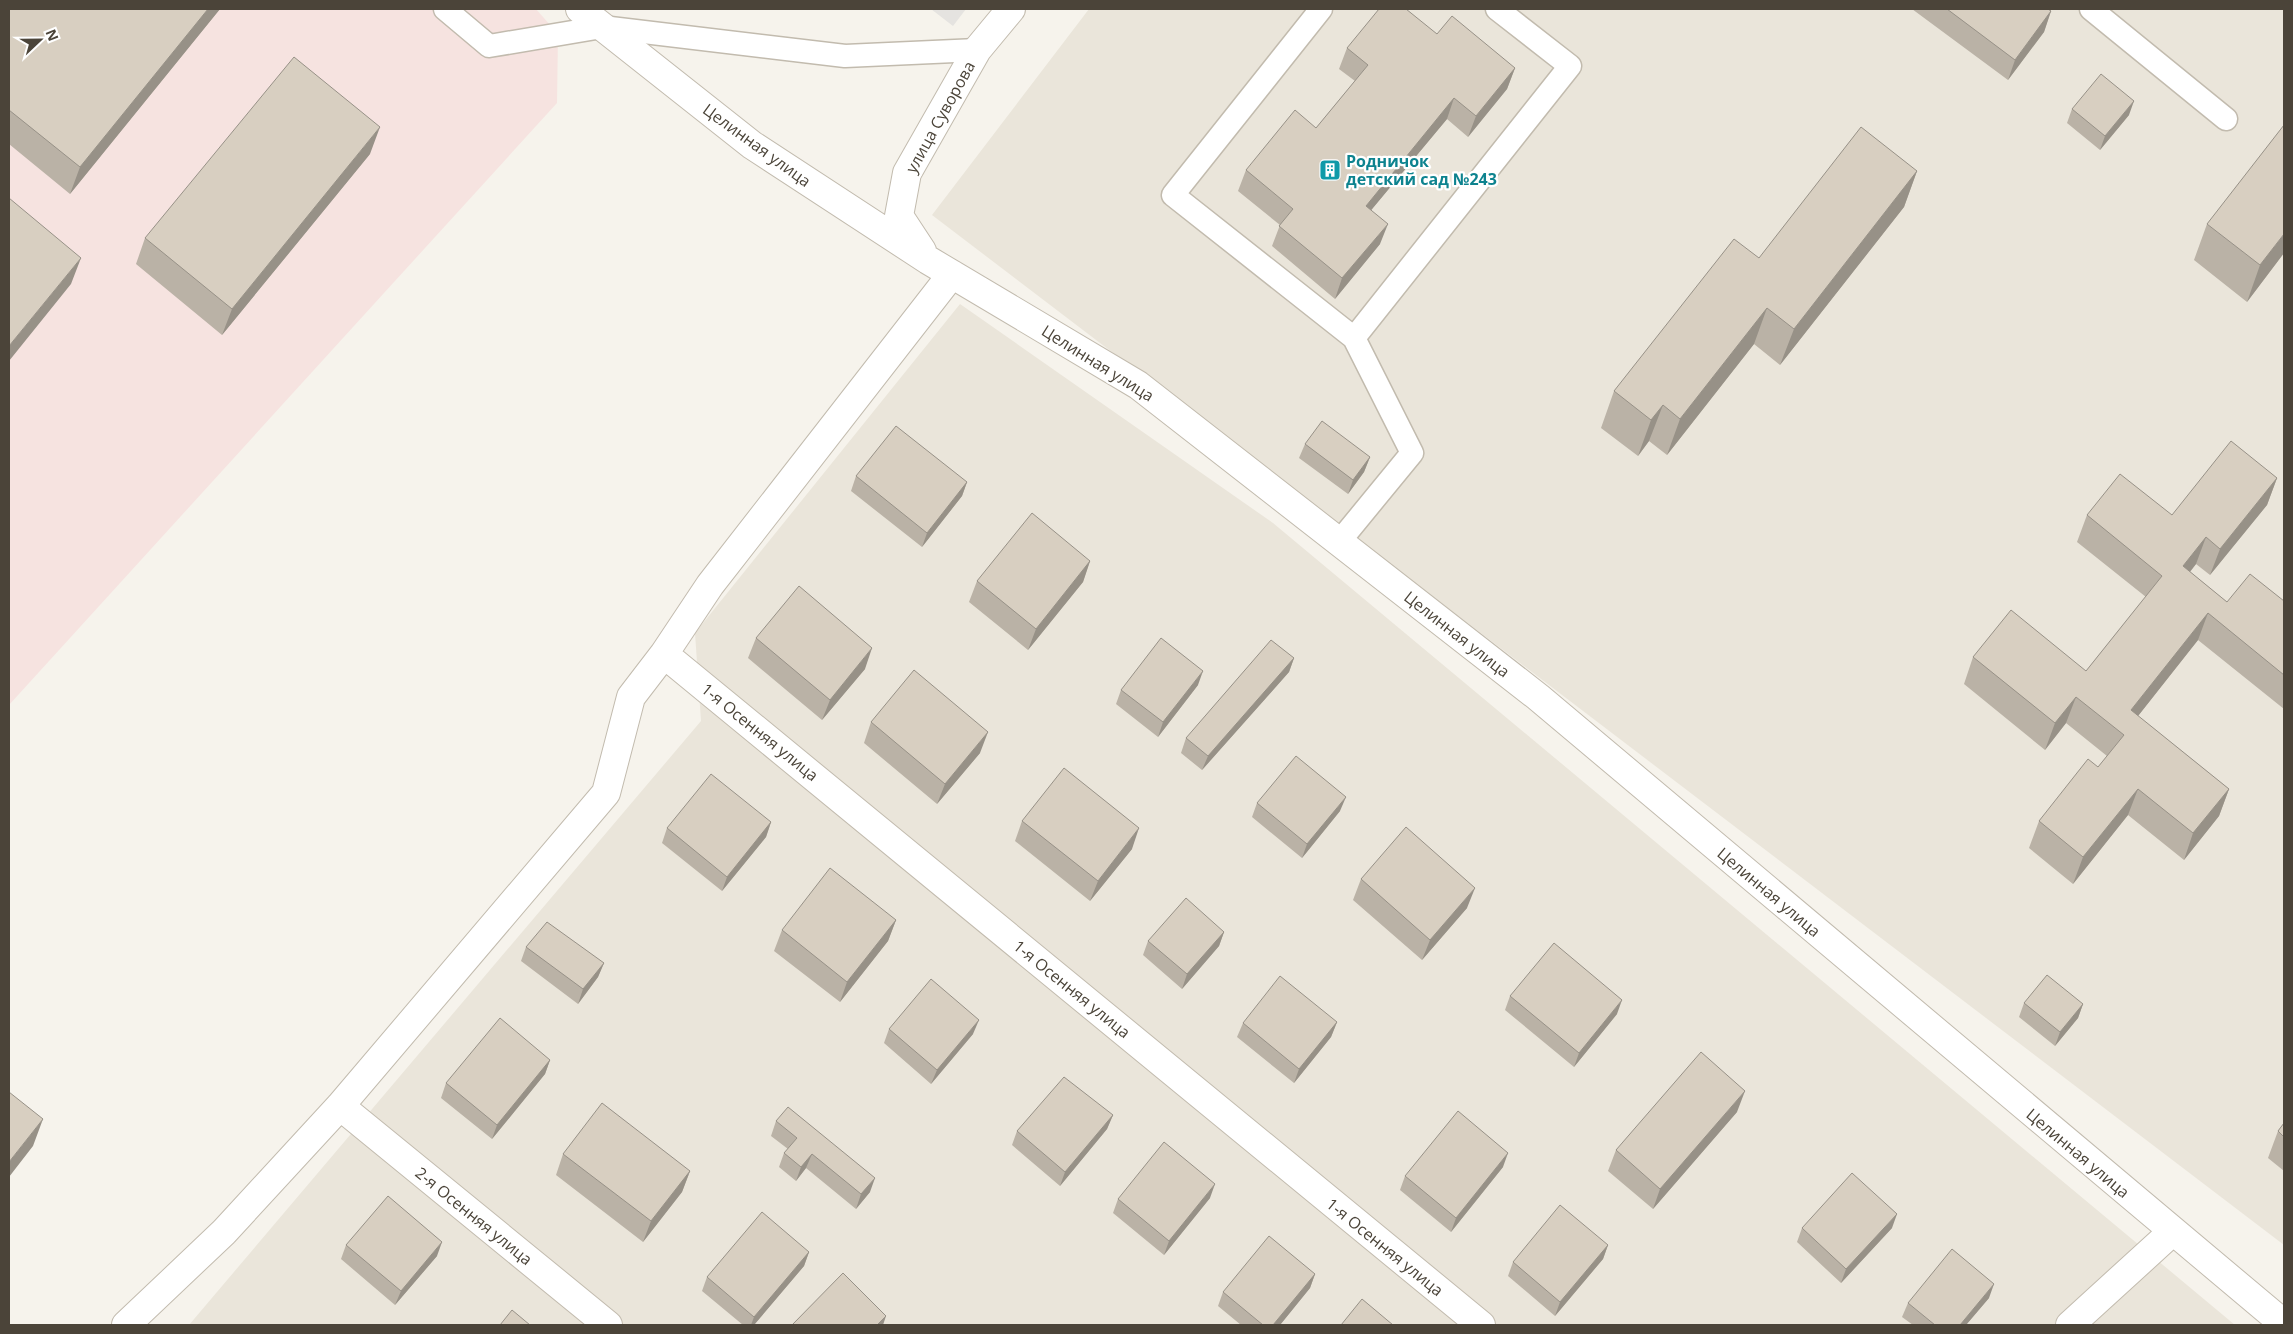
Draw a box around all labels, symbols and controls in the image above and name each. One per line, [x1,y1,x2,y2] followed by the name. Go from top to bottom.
[15,15,65,65] north arrow
[42,26,63,44] text: N
[900,57,980,177] street label: улица Суворова
[699,98,815,192] street label: Целинная улица
[1346,150,1497,190] place label: Родничок детский сад №243
[1318,158,1342,182] building icon: Родничок детский сад №243
[1038,320,1158,406] street label: Целинная улица
[1400,586,1514,682] street label: Целинная улица
[697,678,823,786] street label: 1-я Осенняя улица
[1713,842,1825,942] street label: Целинная улица
[1009,935,1135,1043] street label: 1-я Осенняя улица
[2022,1103,2134,1203] street label: Целинная улица
[411,1162,537,1270] street label: 2-я Осенняя улица
[1322,1193,1448,1301] street label: 1-я Осенняя улица

